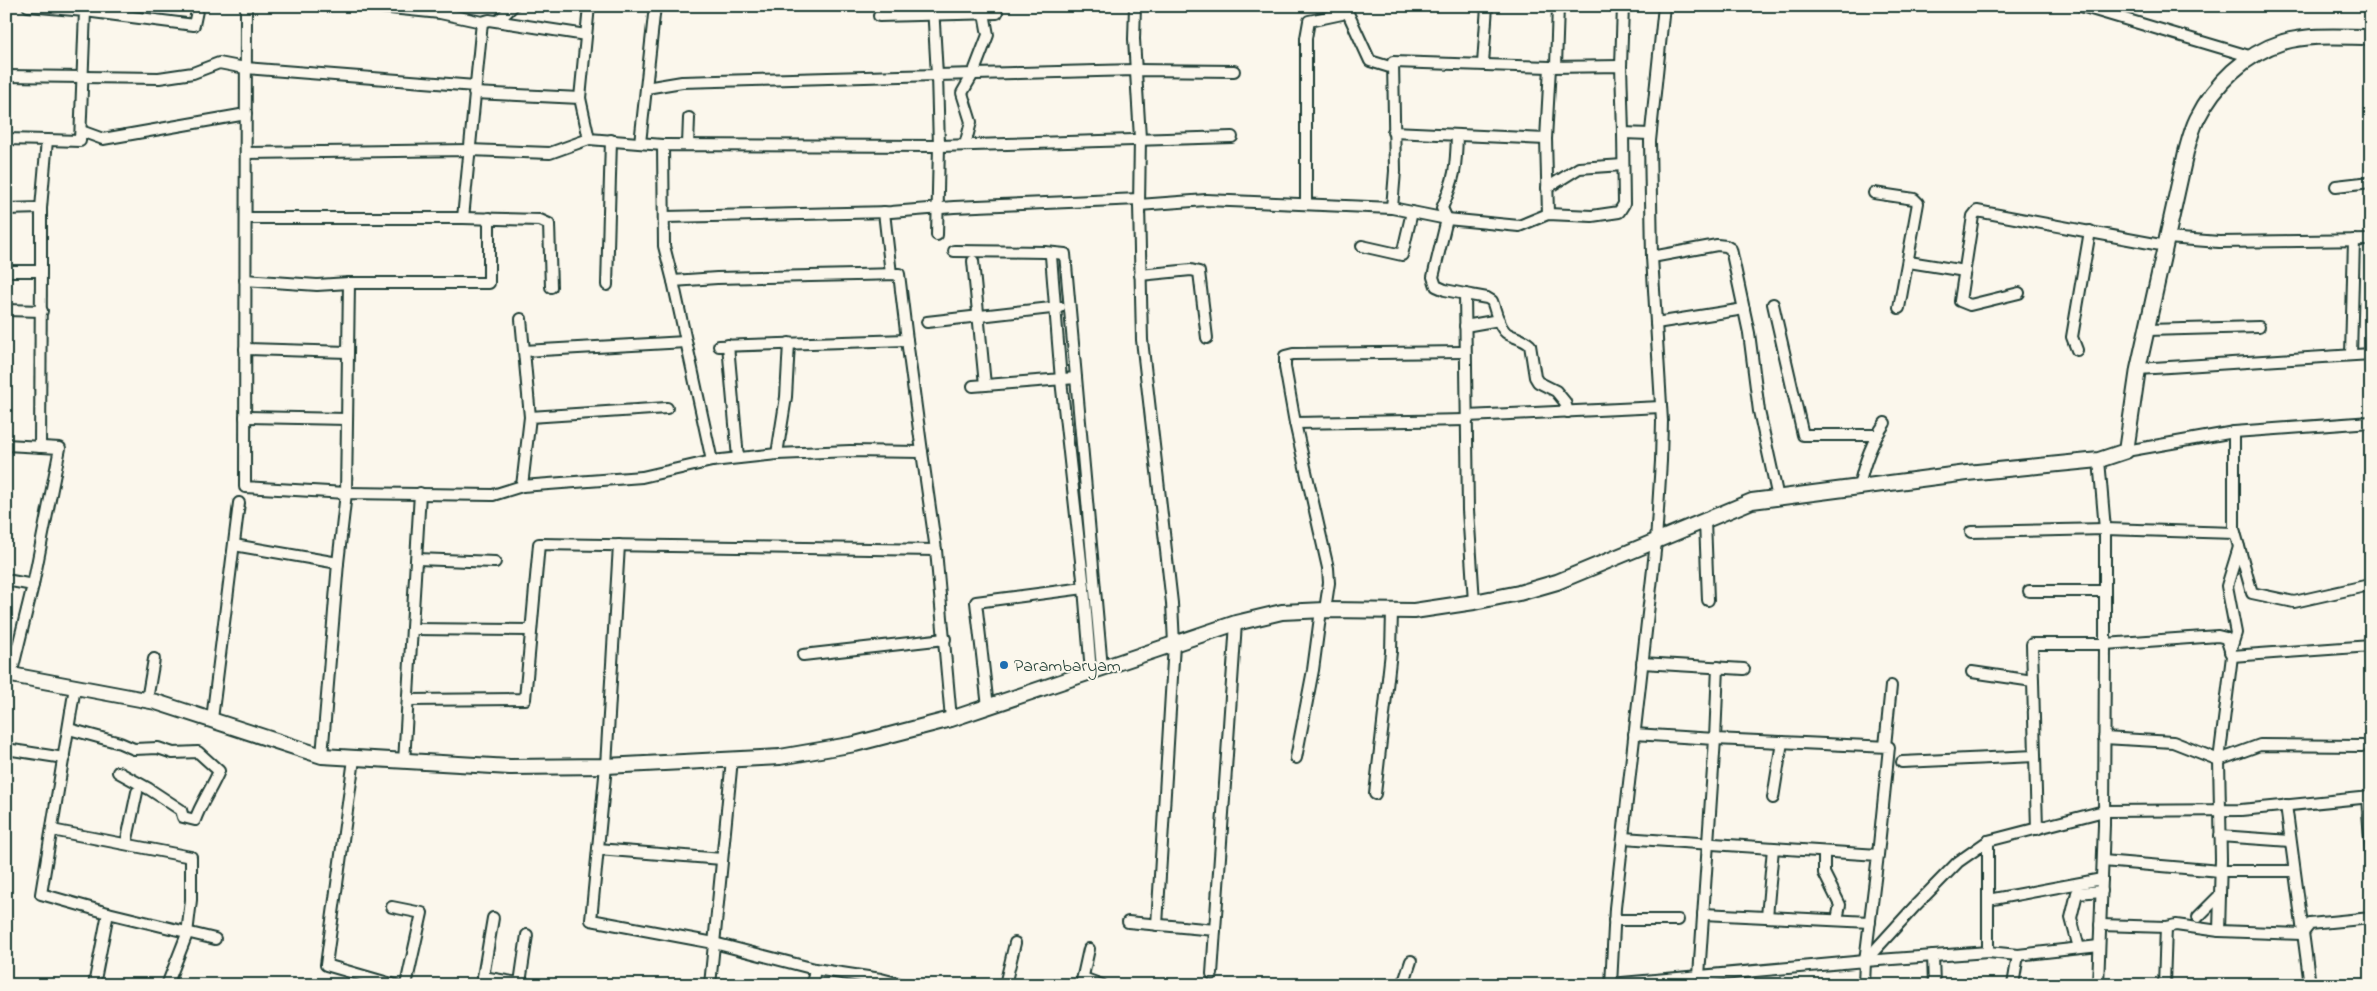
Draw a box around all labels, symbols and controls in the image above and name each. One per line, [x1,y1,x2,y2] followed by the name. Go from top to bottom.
[1014,654,1121,680] place label: Parambaryam
[998,659,1010,671] marker: Parambaryam

